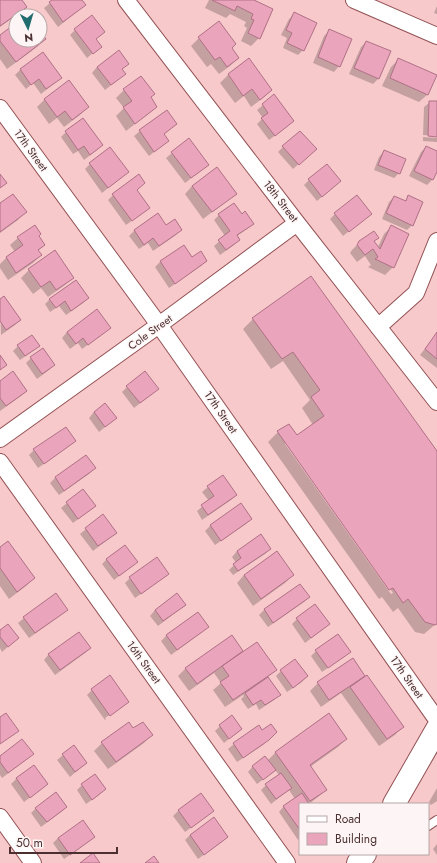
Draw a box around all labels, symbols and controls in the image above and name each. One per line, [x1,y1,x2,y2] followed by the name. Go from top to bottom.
[8,8,48,48] north arrow
[24,30,34,46] text: N
[10,126,52,175] street label: 17th Street
[260,177,303,225] street label: 18th Street
[125,310,176,354] street label: Cole Street
[200,387,242,437] street label: 17th Street
[123,637,165,687] street label: 16th Street
[386,652,428,702] street label: 17th Street
[299,803,429,855] legend
[335,810,361,828] text: Road
[10,829,117,855] scale bar
[335,830,377,848] text: Building
[16,834,43,852] text: 50 m

